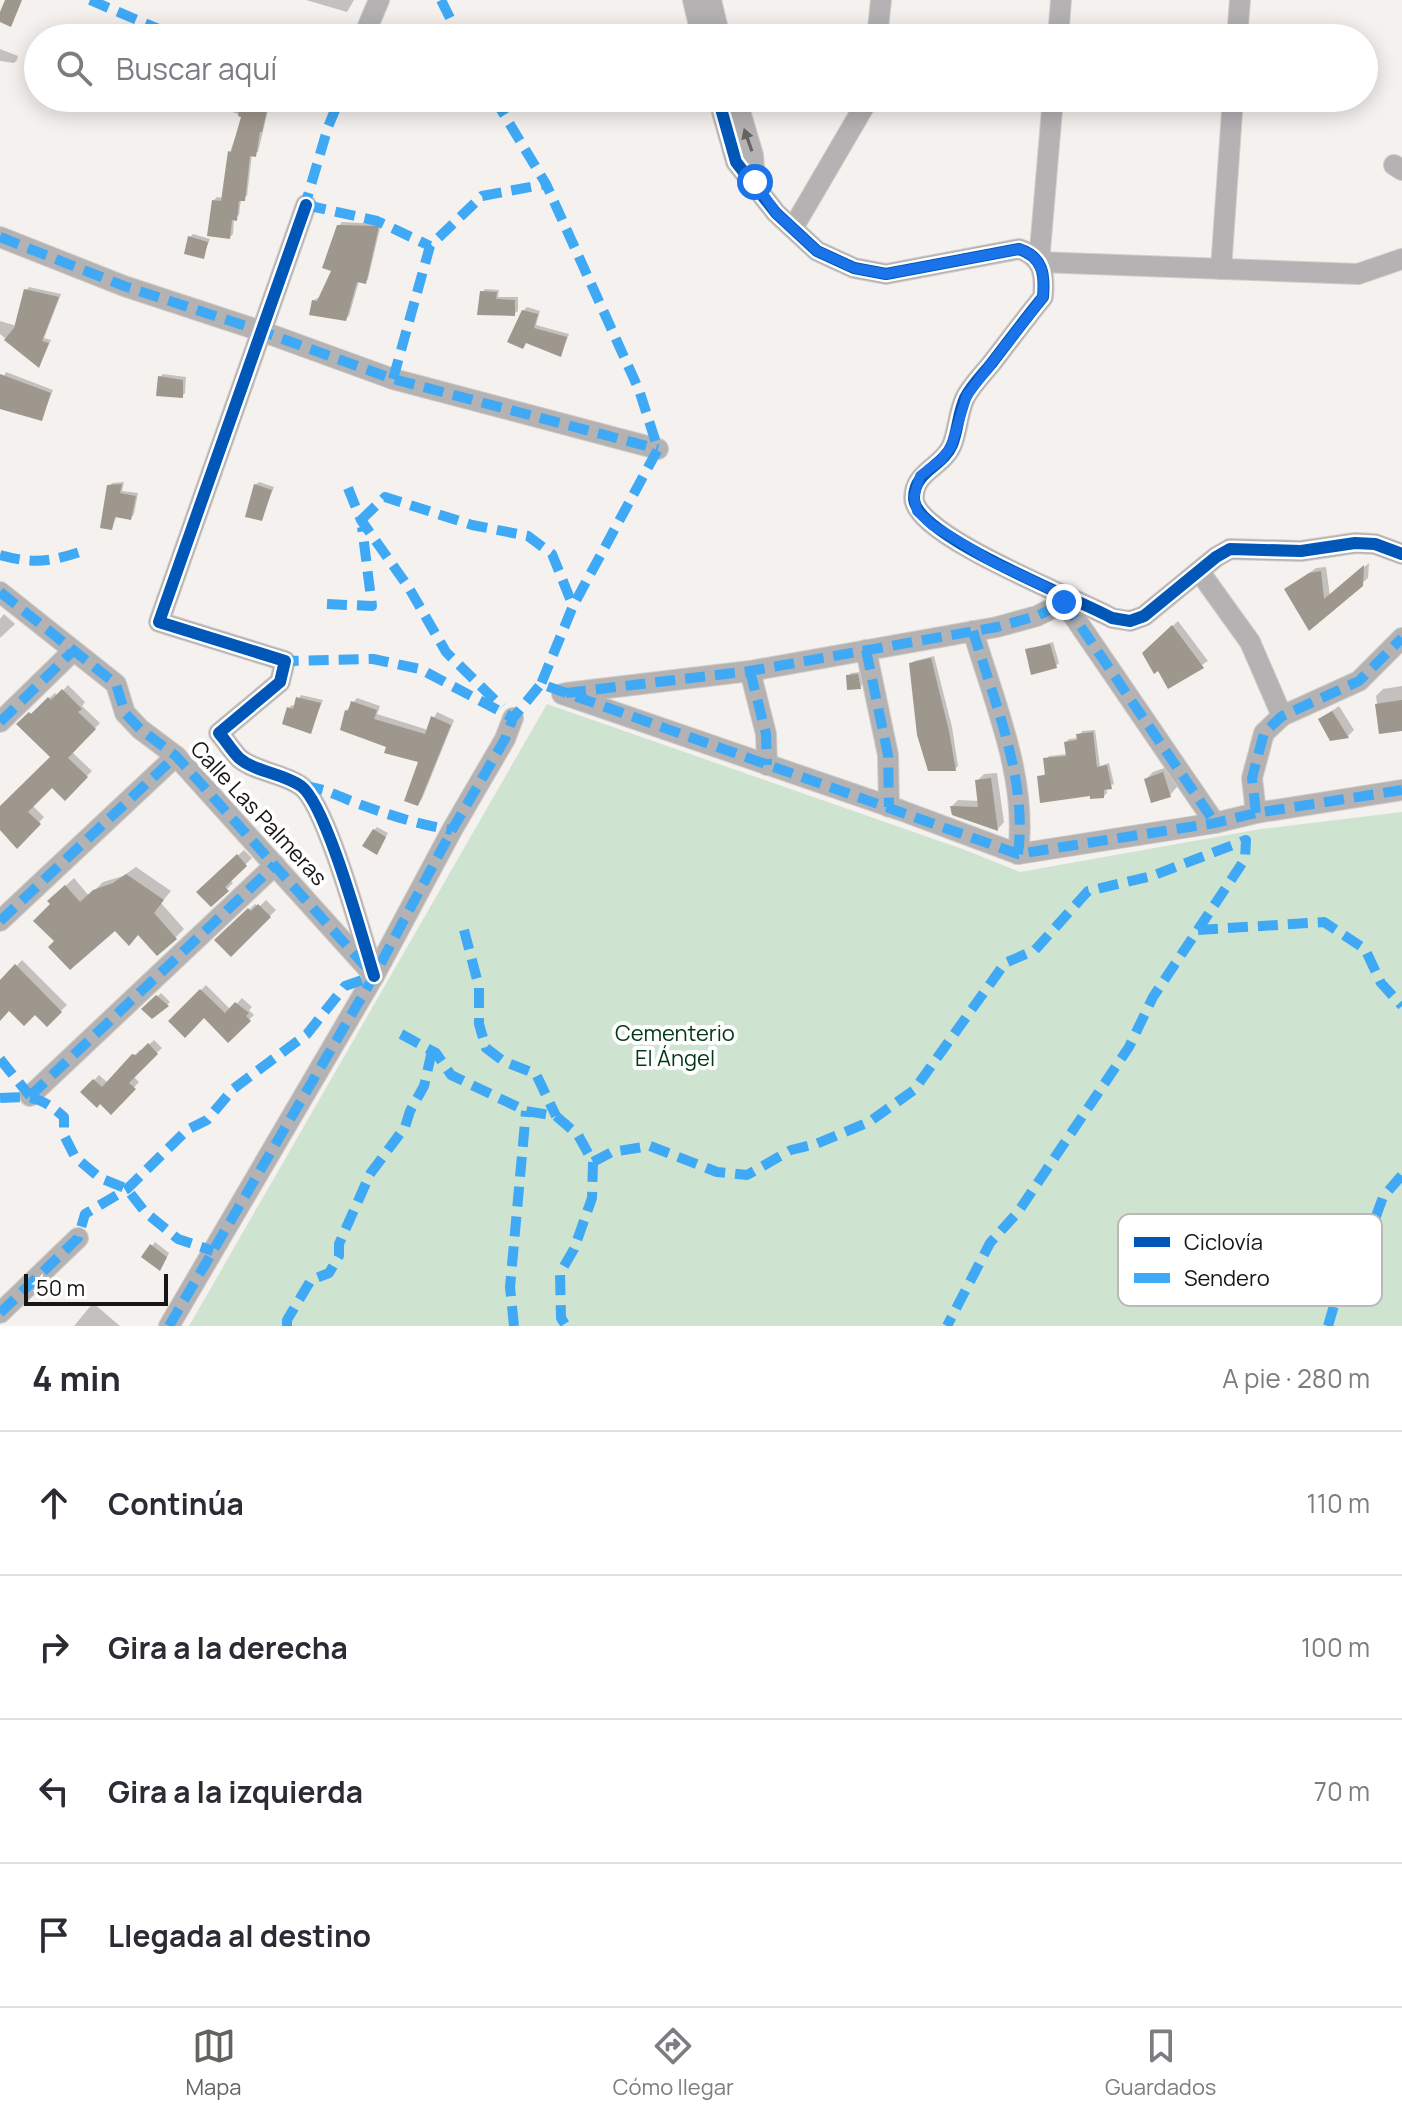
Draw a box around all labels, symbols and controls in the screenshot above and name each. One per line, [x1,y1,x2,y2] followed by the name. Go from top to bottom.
[24,24,1378,112] search box
[52,46,96,90] icon: search
[116,48,277,89] text: Buscar aquí
[741,127,753,151] one-way arrow
[737,164,773,200] route start
[1046,584,1082,620] route end
[184,734,334,892] street label: Calle Las Palmeras
[615,1018,735,1073] park label: Cementerio El Ángel
[1118,1214,1382,1306] legend
[1184,1227,1263,1257] text: Ciclovía
[1184,1263,1270,1293] text: Sendero
[24,1270,168,1306] scale bar
[36,1273,85,1303] text: 50 m
[32,1355,121,1401] text: 4 min
[1222,1360,1370,1396] text: A pie · 280 m
[32,1481,76,1525] icon: ahead
[108,1483,244,1524] text: Continúa
[1307,1485,1370,1521] text: 110 m
[32,1625,76,1669] icon: right
[108,1627,348,1668] text: Gira a la derecha
[1301,1629,1370,1665] text: 100 m
[32,1769,76,1813] icon: left
[108,1771,363,1812] text: Gira a la izquierda
[1314,1773,1370,1809] text: 70 m
[32,1913,76,1957] icon: arrive
[108,1915,371,1956] text: Llegada al destino
[186,2024,242,2102] tab: Mapa
[613,2024,734,2102] tab: Cómo llegar
[1105,2024,1216,2102] tab: Guardados

